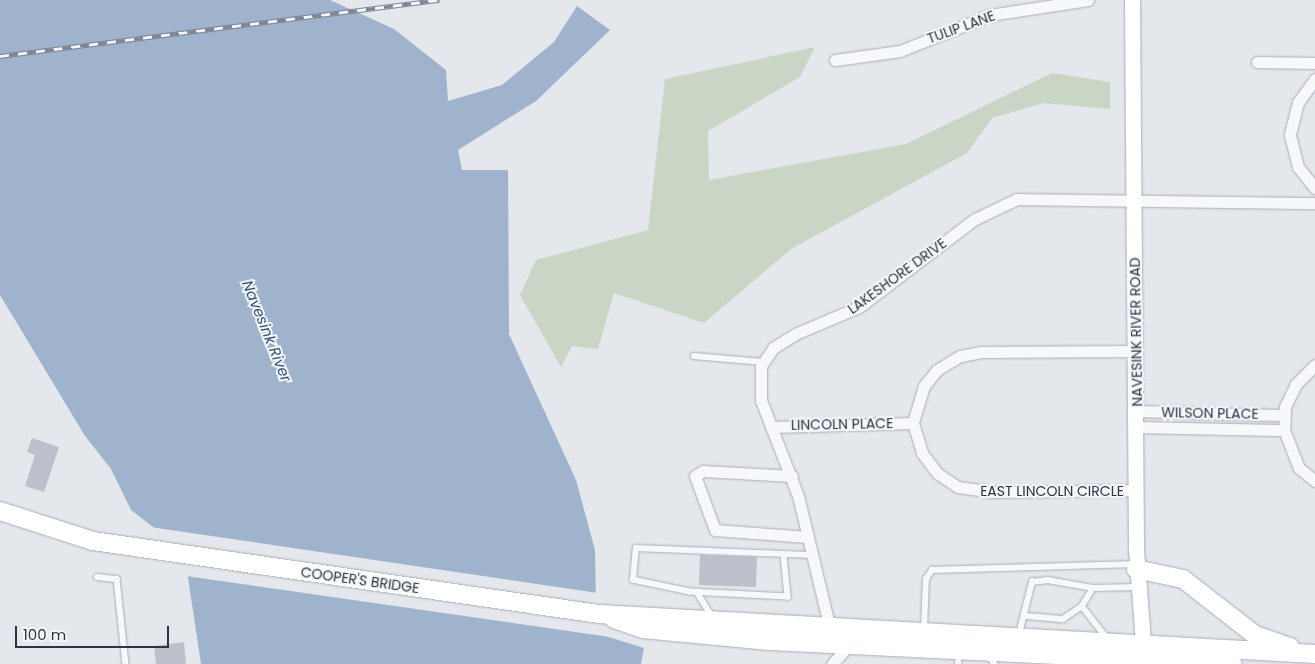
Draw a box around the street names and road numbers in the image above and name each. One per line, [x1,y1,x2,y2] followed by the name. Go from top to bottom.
[925,7,997,47] street label: TULIP LANE
[844,235,950,317] street label: LAKESHORE DRIVE
[1126,257,1146,407] street label: NAVESINK RIVER ROAD
[1161,404,1259,422] street label: WILSON PLACE
[791,415,893,433] street label: LINCOLN PLACE
[980,483,1124,499] street label: EAST LINCOLN CIRCLE
[300,563,420,597] street label: COOPER'S BRIDGE

